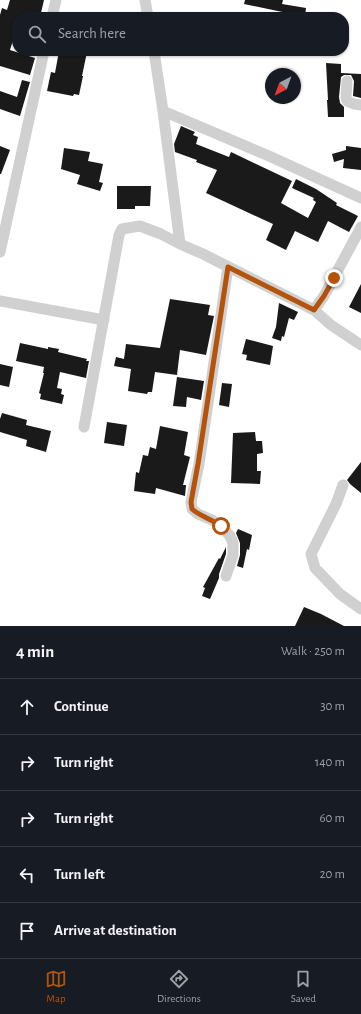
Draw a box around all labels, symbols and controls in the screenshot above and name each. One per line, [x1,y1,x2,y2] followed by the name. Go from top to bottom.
[12,12,349,56] search box
[26,23,48,45] icon: search
[58,26,126,41] text: Search here
[265,68,301,104] north arrow
[325,269,343,287] route end
[212,517,230,535] route start
[16,643,54,660] text: 4 min
[281,645,345,658] text: Walk · 250 m
[16,696,38,718] icon: ahead
[54,699,109,714] text: Continue
[320,700,345,713] text: 30 m
[16,752,38,774] icon: right
[54,755,113,770] text: Turn right
[315,756,345,769] text: 140 m
[16,808,38,830] icon: right
[54,811,113,826] text: Turn right
[319,812,345,825] text: 60 m
[16,864,38,886] icon: left
[54,867,105,882] text: Turn left
[320,868,345,881] text: 20 m
[16,920,38,942] icon: arrive
[54,923,177,938] text: Arrive at destination
[45,968,67,1005] tab: Map
[157,968,201,1005] tab: Directions
[291,968,316,1005] tab: Saved

